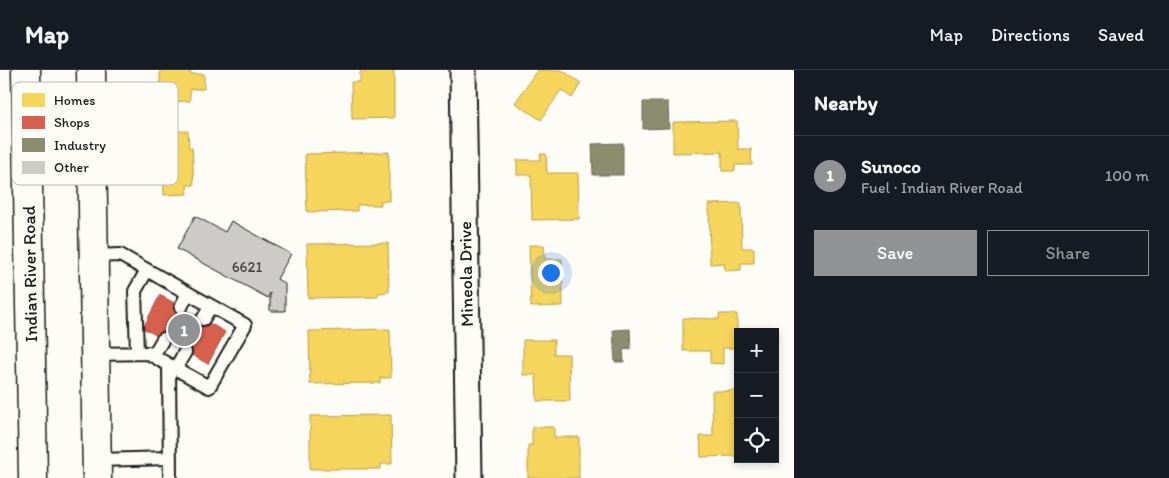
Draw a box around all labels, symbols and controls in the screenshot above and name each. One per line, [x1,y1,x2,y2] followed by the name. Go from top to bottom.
[25,20,69,49] text: Map
[930,24,963,46] text: Map
[991,24,1070,46] text: Directions
[1098,24,1144,46] text: Saved
[12,82,178,185] legend
[814,90,878,115] text: Nearby
[54,92,96,109] text: Homes
[54,114,90,131] text: Shops
[54,137,106,154] text: Industry
[861,155,921,178] text: Sunoco
[54,159,89,176] text: Other
[826,166,834,185] text: 1
[1105,166,1149,185] text: 100 m
[861,178,1023,197] text: Fuel · Indian River Road
[18,205,42,343] street label: Indian River Road
[454,221,478,327] street label: Mineola Drive
[814,230,977,276] button: Save
[987,230,1149,276] button: Share
[232,258,262,276] house number: 6621
[538,260,564,286] your location
[168,311,200,349] pin: 1
[734,328,779,463] map controls
[734,328,779,373] button: +
[734,373,779,418] button: −
[734,418,779,463] button: locate

